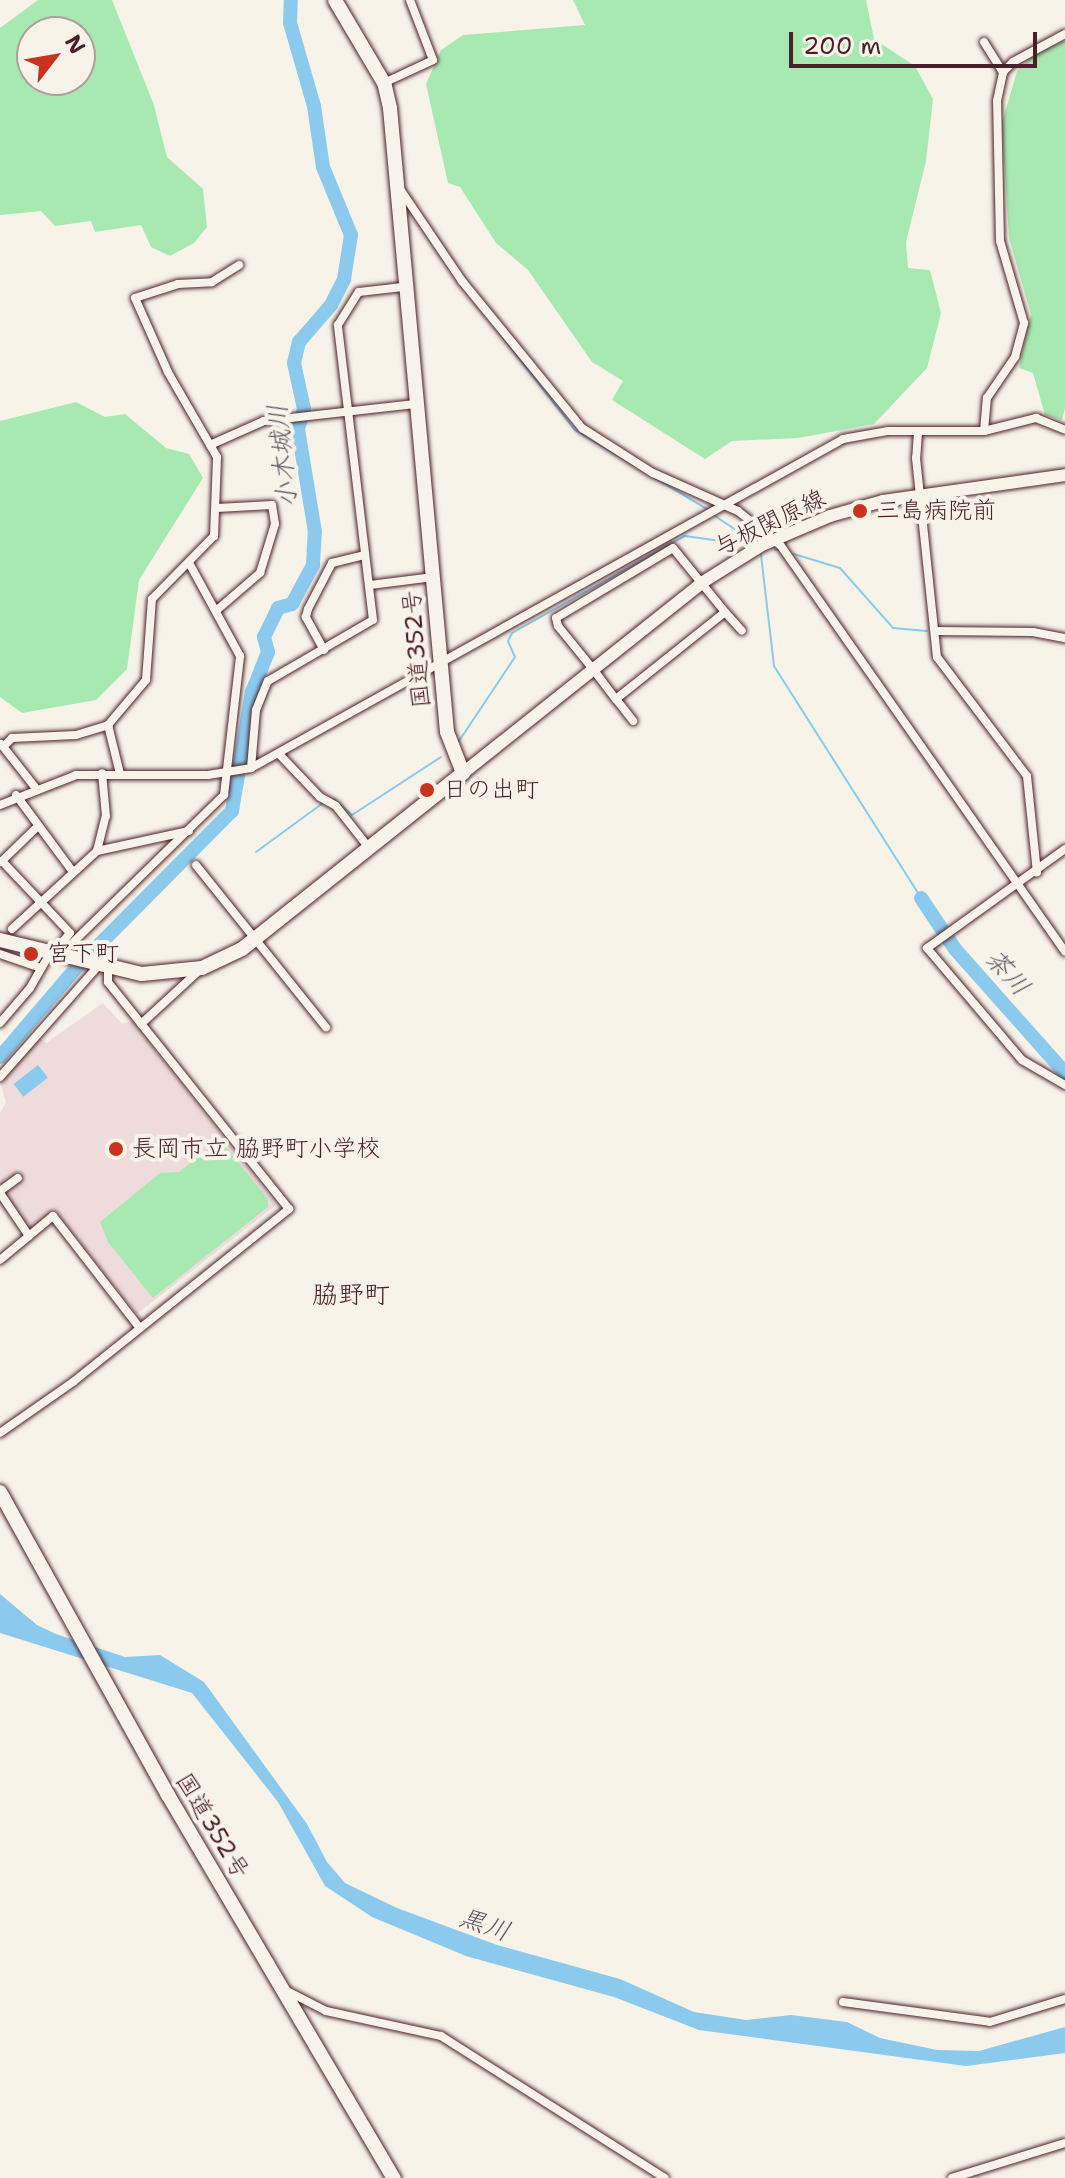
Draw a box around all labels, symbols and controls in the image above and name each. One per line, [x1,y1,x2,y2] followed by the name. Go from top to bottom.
[16,16,96,96] north arrow
[793,16,1041,66] scale bar
[58,29,92,59] text: N
[803,30,881,62] text: 200 m
[261,403,303,509] water label: 小木城川
[710,484,830,562] street label: 与板関原線
[876,497,996,525] place label: 三島病院前
[851,502,869,520] marker: 三島病院前
[397,589,437,709] street label: 国道352号
[443,776,539,804] place label: 日の出町
[418,781,436,799] marker: 日の出町
[47,940,119,968] place label: 宮下町
[979,942,1037,1002] water label: 茶川
[22,945,40,963] marker: 宮下町
[132,1135,380,1163] place label: 長岡市立 脇野町小学校
[107,1140,125,1158] marker: 長岡市立 脇野町小学校
[312,1278,390,1310] district label: 脇野町
[169,1768,255,1884] street label: 国道352号
[455,1901,515,1947] water label: 黒川

